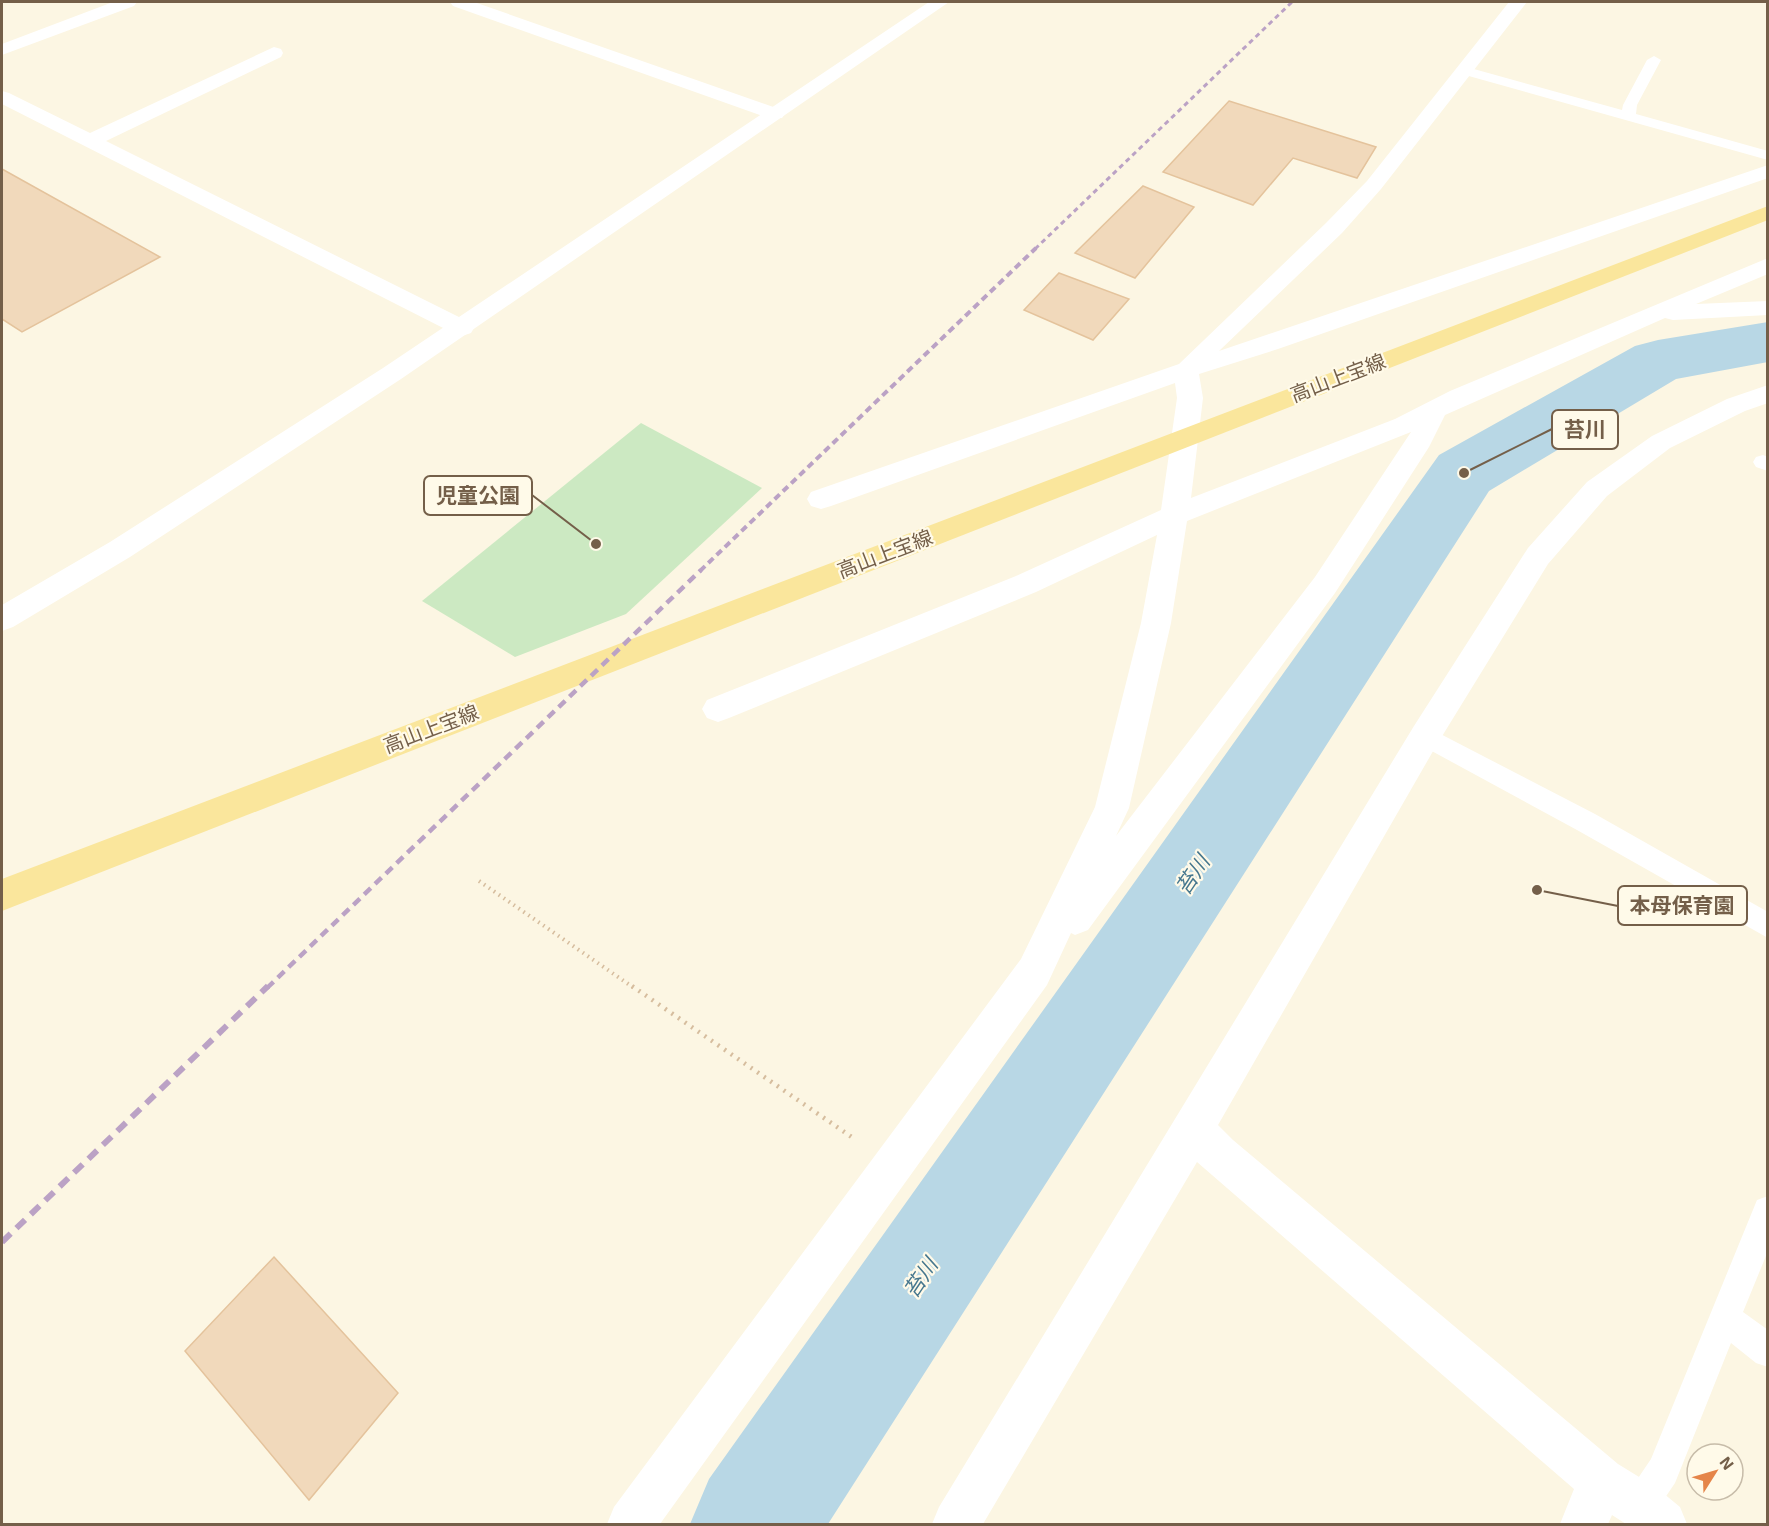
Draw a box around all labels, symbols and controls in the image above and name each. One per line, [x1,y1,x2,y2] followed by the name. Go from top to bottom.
[1287,348,1389,406] street label: 高山上宝線
[1552,410,1618,449] callout: 苔川
[1564,416,1606,441] text: 苔川
[424,476,532,515] callout: 児童公園
[436,482,520,507] text: 児童公園
[834,524,936,582] street label: 高山上宝線
[380,699,482,757] street label: 高山上宝線
[1170,848,1215,899] water label: 苔川
[1618,886,1747,925] callout: 本母保育園
[1630,892,1735,917] text: 本母保育園
[898,1251,943,1302] water label: 苔川
[1685,1442,1745,1502] north arrow
[1716,1452,1738,1473] text: N

